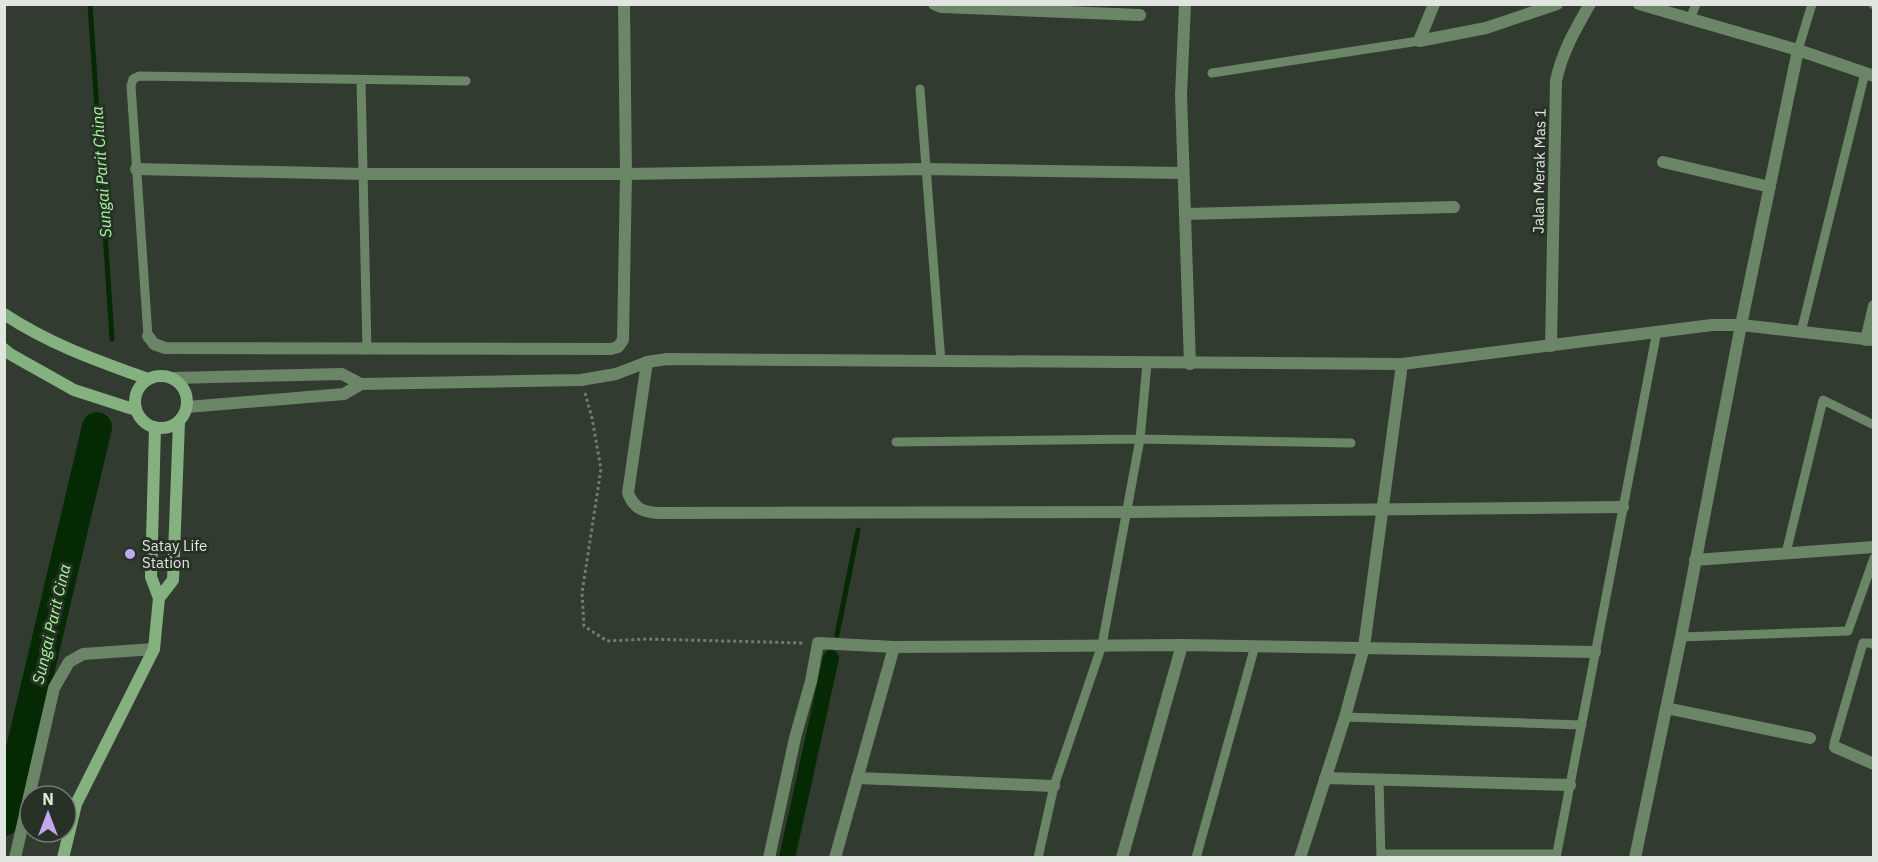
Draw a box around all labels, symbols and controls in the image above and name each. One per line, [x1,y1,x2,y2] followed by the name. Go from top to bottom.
[86,106,116,238] water label: Sungai Parit China
[1528,108,1550,234] street label: Jalan Merak Mas 1
[142,536,207,572] place label: Satay Life Station
[123,547,137,561] marker: Satay Life Station
[27,562,75,686] water label: Sungai Parit Cina
[18,784,78,844] north arrow
[42,789,54,809] text: N

